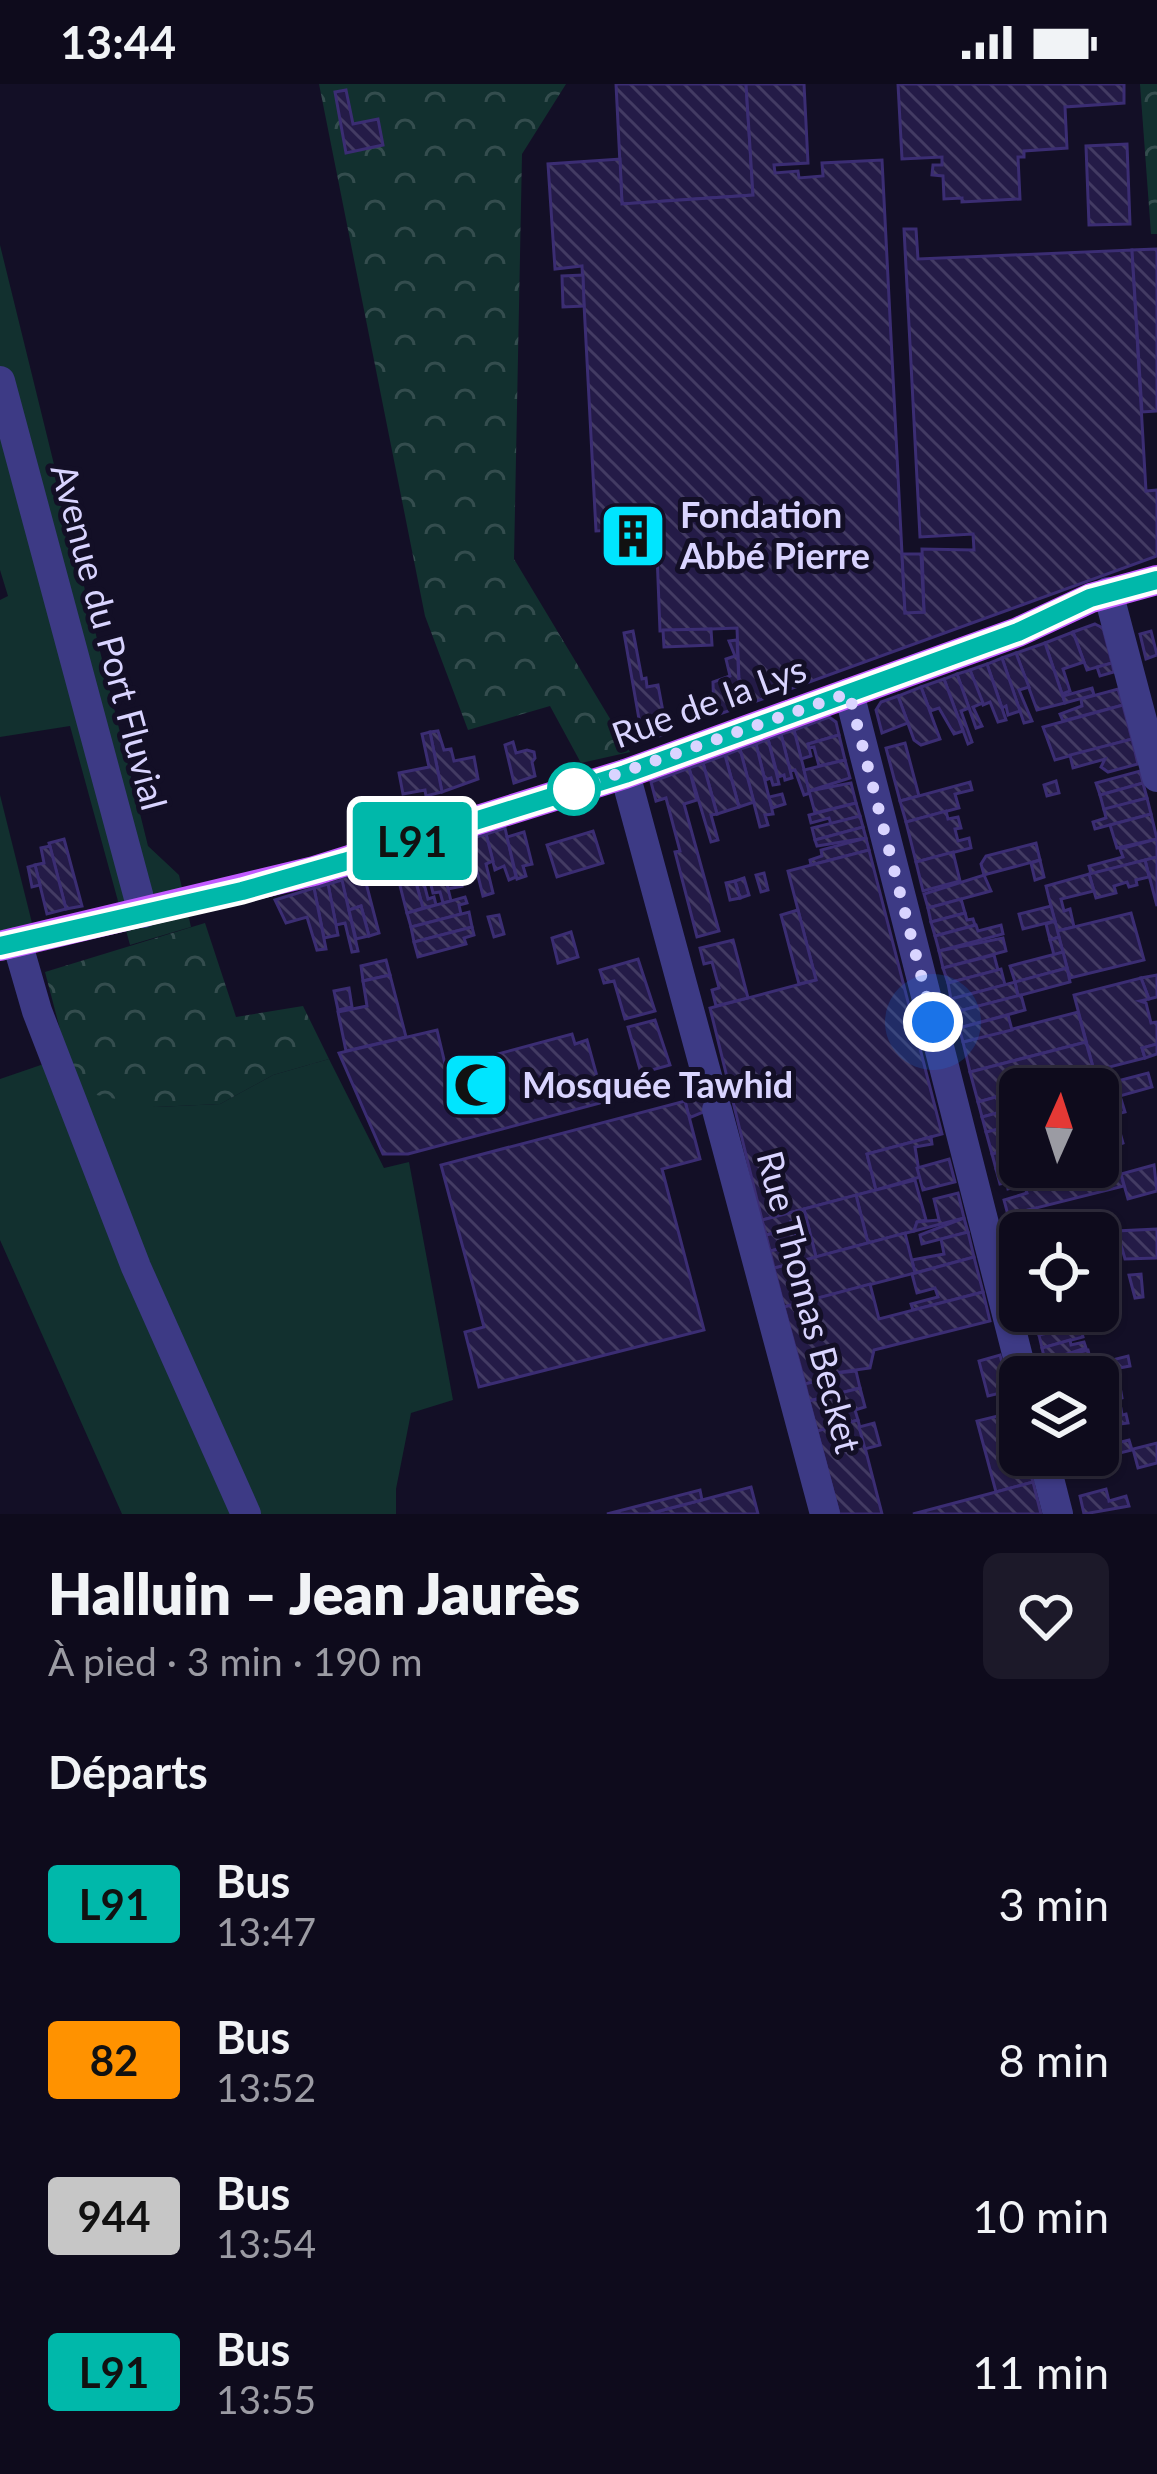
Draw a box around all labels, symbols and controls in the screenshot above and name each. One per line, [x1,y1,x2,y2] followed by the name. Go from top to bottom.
[60,15,176,69] text: 13:44
[43,459,177,815] street label: Avenue du Port Fluvial
[679,492,870,577] place label: Fondation Abbé Pierre
[598,501,668,571] building icon: Fondation Abbé Pierre
[606,646,812,756] street label: Rue de la Lys
[549,764,599,814] unlabelled marker
[343,802,481,880] line badge: L91
[377,816,447,866] text: L91
[903,992,963,1052] your location
[441,1050,511,1120] mosque icon: Mosquée Tawhid
[522,1062,793,1106] place label: Mosquée Tawhid
[999,1068,1119,1188] north arrow
[999,1068,1119,1476] map controls
[748,1146,871,1458] street label: Rue Thomas Becket
[999,1212,1119,1332] button: locate
[999,1356,1119,1476] button: layers
[983,1553,1109,1679] button: heart
[48,1559,580,1627] text: Halluin – Jean Jaurès
[48,1638,423,1684] text: À pied · 3 min · 190 m
[48,1745,208,1799] text: Départs
[216,1854,290,1908] text: Bus
[998,1877,1109,1931] text: 3 min
[79,1879,149,1929] text: L91
[216,1908,316,1954] text: 13:47
[216,2010,290,2064] text: Bus
[998,2033,1109,2087] text: 8 min
[90,2035,138,2085] text: 82
[216,2064,316,2110] text: 13:52
[216,2166,290,2220] text: Bus
[972,2189,1109,2243] text: 10 min
[77,2191,151,2241] text: 944
[216,2220,316,2266] text: 13:54
[216,2322,290,2376] text: Bus
[972,2345,1109,2399] text: 11 min
[79,2347,149,2397] text: L91
[216,2376,316,2422] text: 13:55

